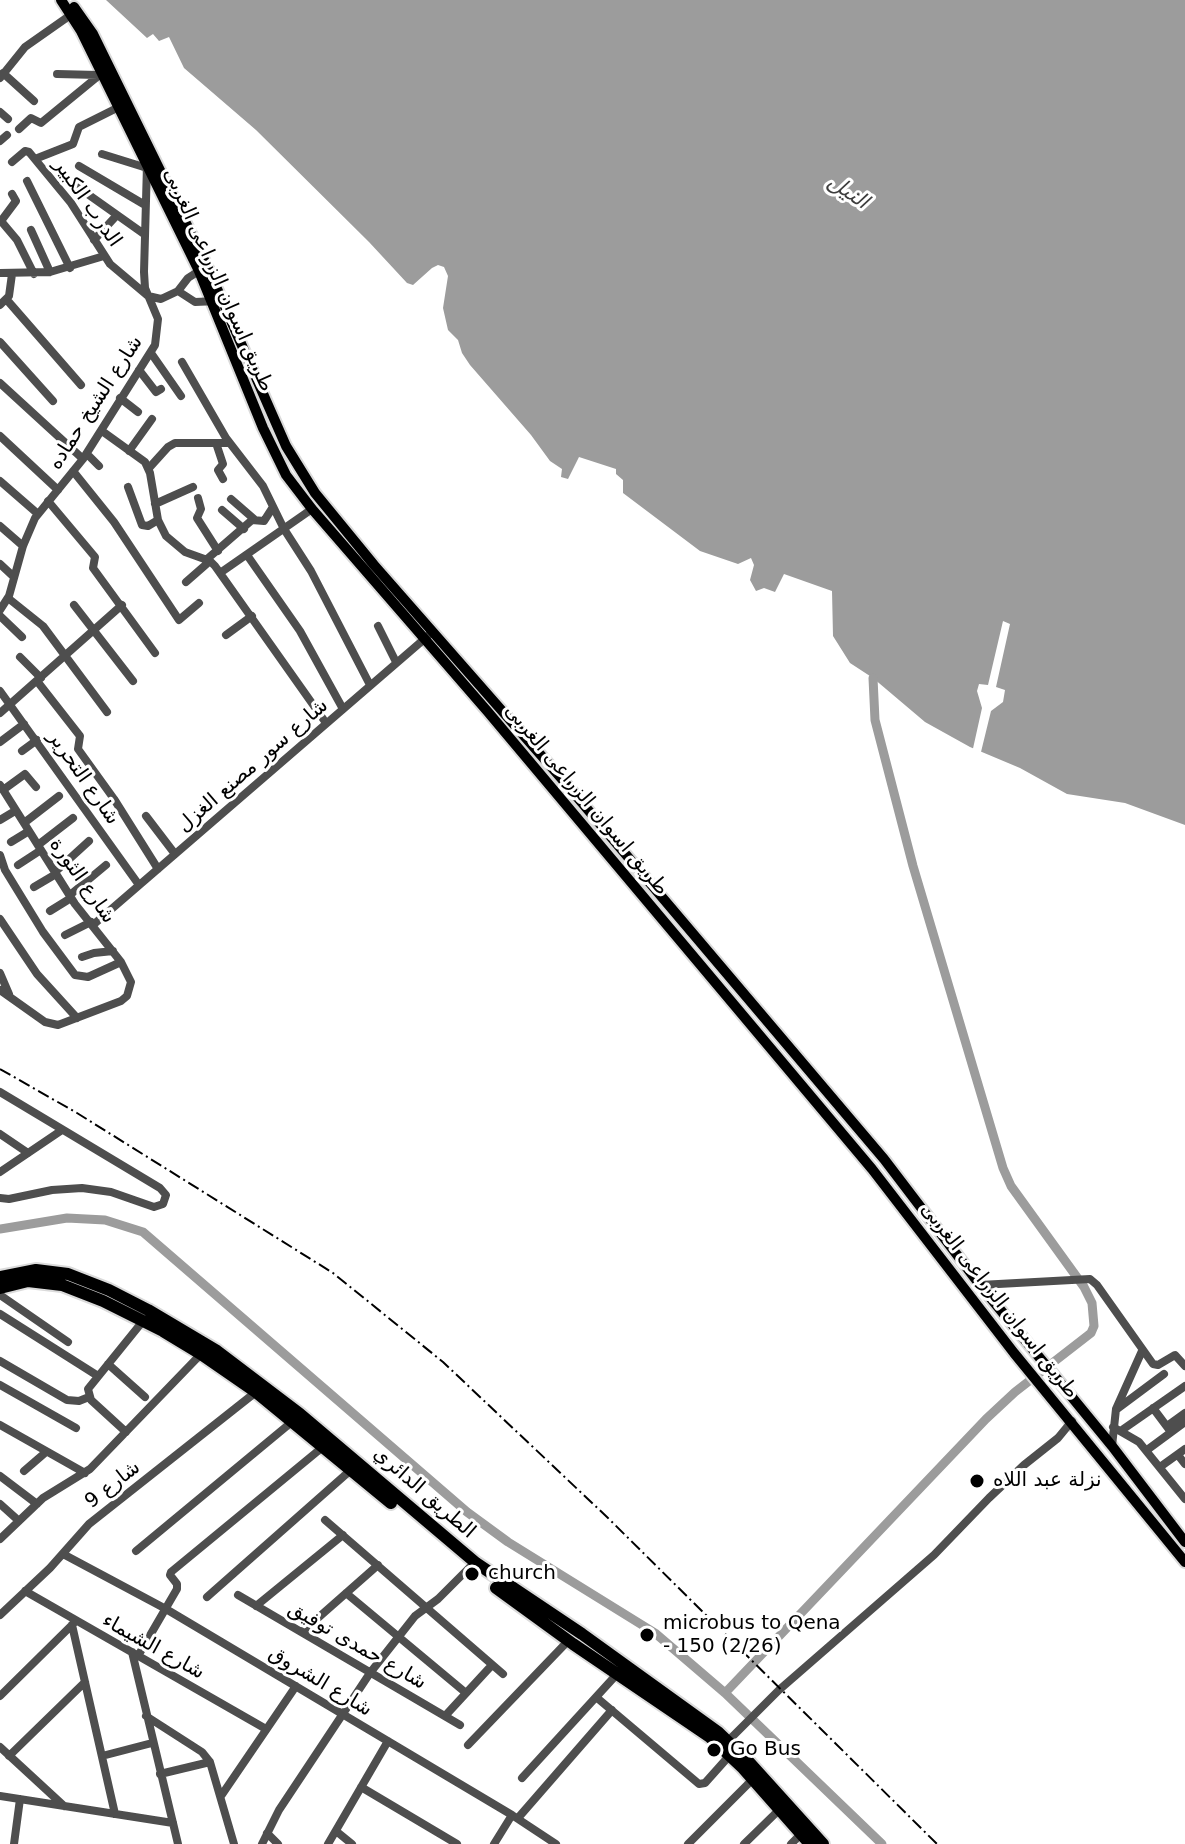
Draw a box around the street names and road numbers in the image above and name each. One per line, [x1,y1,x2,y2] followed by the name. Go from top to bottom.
[48,154,126,252] street label: الدرب الكبير
[158,164,278,396] street label: طريق اسوان الزراعى الغربى
[44,331,148,475] street label: شارع الشيخ حماده
[173,694,333,838] street label: شارع سور مصنع الغزل
[499,700,673,900] street label: طريق اسوان الزراعى الغربى
[42,726,124,830] street label: شارع التحرير
[44,834,120,928] street label: شارع الثورة
[915,1198,1083,1404] street label: طريق اسوان الزراعى الغربى
[368,1442,480,1544] street label: الطريق الدائري
[81,1456,145,1514] street label: شارع 9
[284,1597,430,1695] street label: شارع حمدى توفيق
[98,1609,208,1685] street label: شارع الشيماء
[264,1642,376,1722] street label: شارع الشروق

